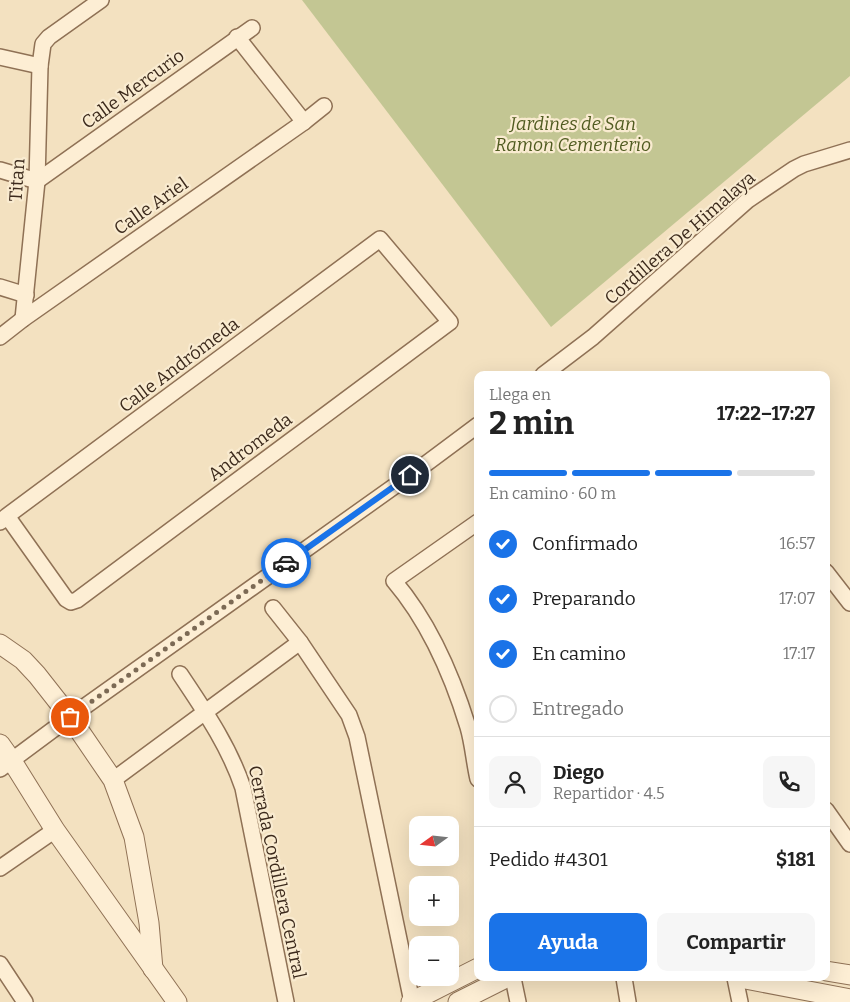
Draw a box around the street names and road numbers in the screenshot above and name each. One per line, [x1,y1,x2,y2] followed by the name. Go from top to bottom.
[77,44,189,134] street label: Calle Mercurio
[5,157,30,202] street label: Titan
[600,167,760,309] street label: Cordillera De Himalaya
[110,172,192,240] street label: Calle Ariel
[115,313,243,417] street label: Calle Andrómeda
[204,408,297,486] street label: Andromeda
[244,763,310,981] street label: Cerrada Cordillera Central

